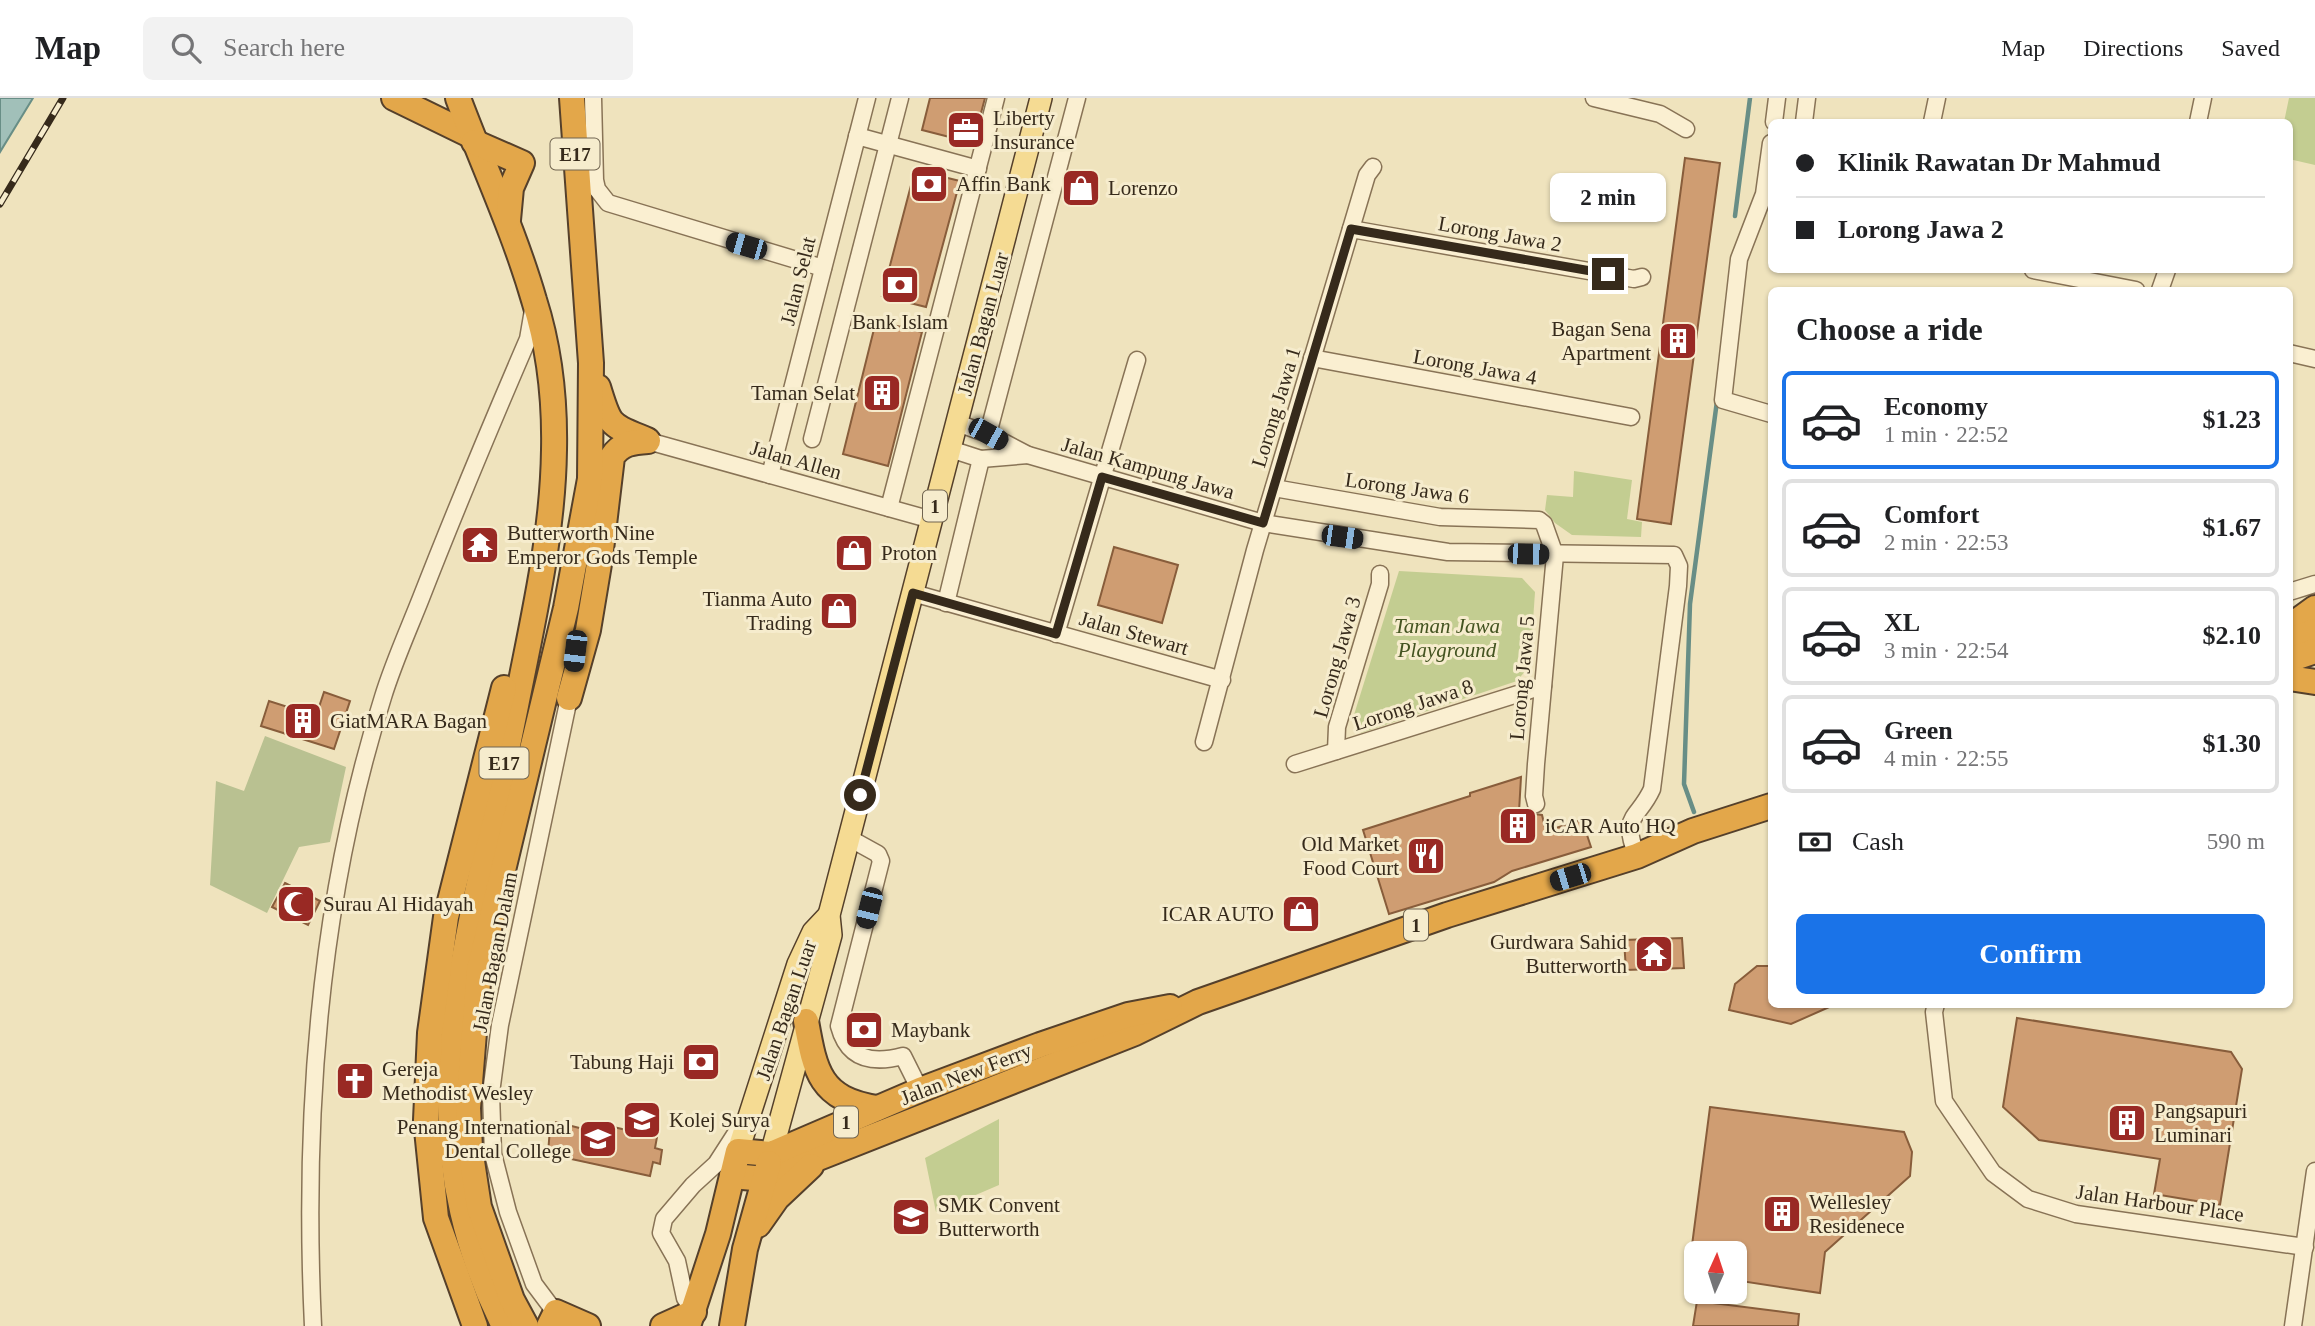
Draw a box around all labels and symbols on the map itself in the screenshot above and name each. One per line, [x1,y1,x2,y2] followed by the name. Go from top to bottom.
[993,106,1075,154] place label: Liberty Insurance
[945,109,987,151] office icon: Liberty Insurance
[550,138,600,170] road number: E17
[908,163,950,205] bank icon: Affin Bank
[1060,167,1102,209] shop icon: Lorenzo
[956,172,1051,196] place label: Affin Bank
[1550,172,1666,222] callout: 2 min
[1108,176,1178,200] place label: Lorenzo
[1436,211,1564,257] street label: Lorong Jawa 2
[723,230,770,262] car
[775,234,821,328] street label: Jalan Selat
[952,250,1014,398] street label: Jalan Bagan Luar
[1592,258,1624,290] route end
[879,264,921,306] bank icon: Bank Islam
[852,310,948,334] place label: Bank Islam
[1551,317,1652,365] place label: Bagan Sena Apartment
[1657,320,1699,362] building icon: Bagan Sena Apartment
[1246,344,1306,470] street label: Lorong Jawa 1
[1411,344,1539,390] street label: Lorong Jawa 4
[861,372,903,414] building icon: Taman Selat
[751,381,855,405] place label: Taman Selat
[965,415,1012,453] car
[1059,432,1238,504] street label: Jalan Kampung Jawa
[748,436,845,485] street label: Jalan Allen
[1344,467,1470,509] street label: Lorong Jawa 6
[923,490,947,522] road number: 1
[507,521,698,569] place label: Butterworth Nine Emperor Gods Temple
[459,524,501,566] temple icon: Butterworth Nine Emperor Gods Temple
[1320,524,1365,550] car
[833,532,875,574] shop icon: Proton
[881,541,938,565] place label: Proton
[1507,543,1550,565] car
[703,587,812,635] place label: Tianma Auto Trading
[818,590,860,632] shop icon: Tianma Auto Trading
[1308,594,1366,720] street label: Lorong Jawa 3
[1077,606,1192,660] street label: Jalan Stewart
[1394,614,1500,662] park label: Taman Jawa Playground
[1505,615,1539,741] street label: Lorong Jawa 5
[563,629,588,673] car
[1350,674,1476,736] street label: Lorong Jawa 8
[282,700,324,742] building icon: GiatMARA Bagan
[330,709,487,733] place label: GiatMARA Bagan
[480,748,528,778] road number: E17
[844,779,876,811] route start
[1497,805,1539,847] building icon: iCAR Auto HQ
[1545,814,1676,838] place label: iCAR Auto HQ
[1302,832,1399,880] place label: Old Market Food Court
[1405,835,1447,877] restaurant icon: Old Market Food Court
[1547,861,1594,893] car
[468,870,522,1034] street label: Jalan Bagan Dalam
[275,883,317,925] mosque icon: Surau Al Hidayah
[854,885,885,931] car
[323,892,474,916] place label: Surau Al Hidayah
[1280,893,1322,935] shop icon: ICAR AUTO
[1162,902,1274,926] place label: ICAR AUTO
[1404,910,1428,940] road number: 1
[1490,930,1627,978] place label: Gurdwara Sahid Butterworth
[1633,933,1675,975] temple icon: Gurdwara Sahid Butterworth
[751,937,821,1083] street label: Jalan Bagan Luar
[843,1009,885,1051] bank icon: Maybank
[891,1018,971,1042] place label: Maybank
[897,1038,1036,1110] street label: Jalan New Ferry
[680,1041,722,1083] bank icon: Tabung Haji
[570,1050,674,1074] place label: Tabung Haji
[382,1057,534,1105] place label: Gereja Methodist Wesley
[334,1060,376,1102] church icon: Gereja Methodist Wesley
[621,1099,663,1141] school or university icon: Kolej Surya
[2154,1099,2247,1147] place label: Pangsapuri Luminari
[2106,1102,2148,1144] building icon: Pangsapuri Luminari
[834,1106,858,1138] road number: 1
[669,1108,771,1132] place label: Kolej Surya
[397,1115,571,1163] place label: Penang International Dental College
[577,1118,619,1160] school or university icon: Penang International Dental College
[2075,1179,2245,1227] street label: Jalan Harbour Place
[1809,1190,1905,1238] place label: Wellesley Residenece
[938,1193,1060,1241] place label: SMK Convent Butterworth
[1761,1193,1803,1235] building icon: Wellesley Residenece
[890,1196,932,1238] school or university icon: SMK Convent Butterworth
[1684,1241,1746,1304] north arrow

